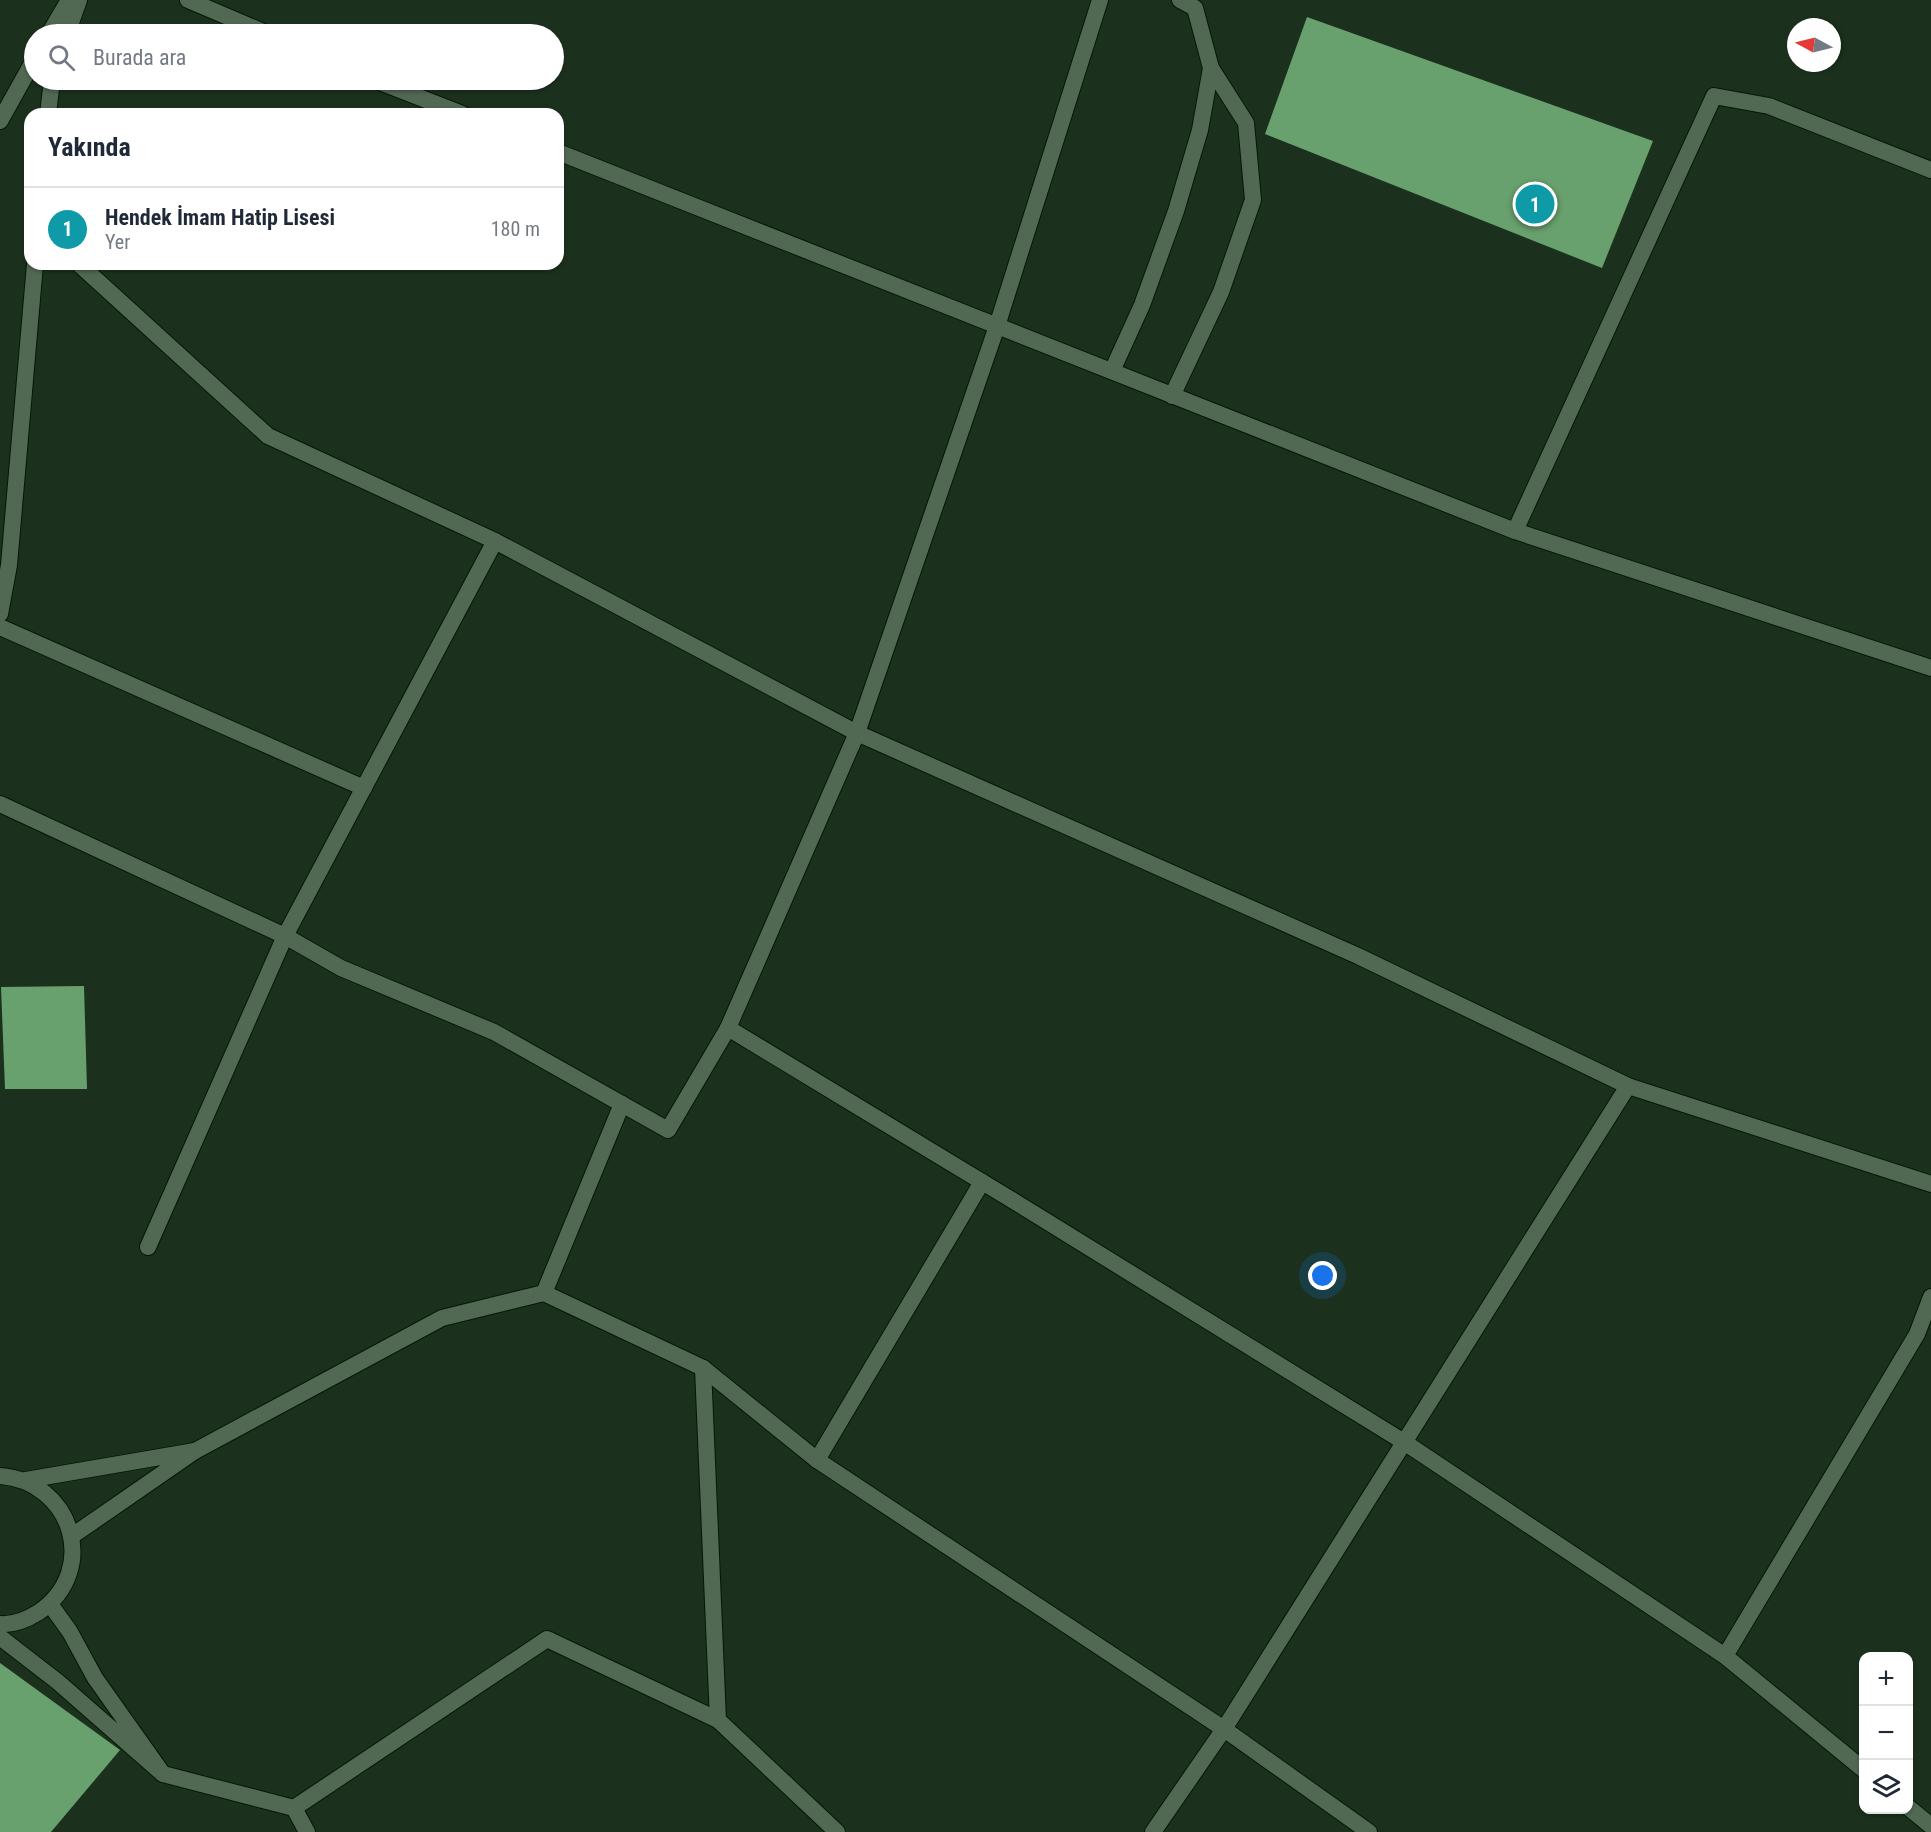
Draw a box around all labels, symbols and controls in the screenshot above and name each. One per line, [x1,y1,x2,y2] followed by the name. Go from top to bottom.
[1787,18,1841,72] north arrow
[24,24,564,90] search box
[45,41,78,74] icon: search
[93,45,186,70] text: Burada ara
[48,132,131,162] text: Yakında
[1516,182,1555,226] pin: 1
[105,205,335,230] text: Hendek İmam Hatip Lisesi
[62,217,73,241] text: 1
[491,217,540,241] text: 180 m
[105,230,130,254] text: Yer
[1308,1261,1337,1290] your location
[1859,1652,1913,1814] map controls
[1859,1652,1913,1706] button: +
[1859,1706,1913,1760] button: −
[1859,1760,1913,1814] button: layers

